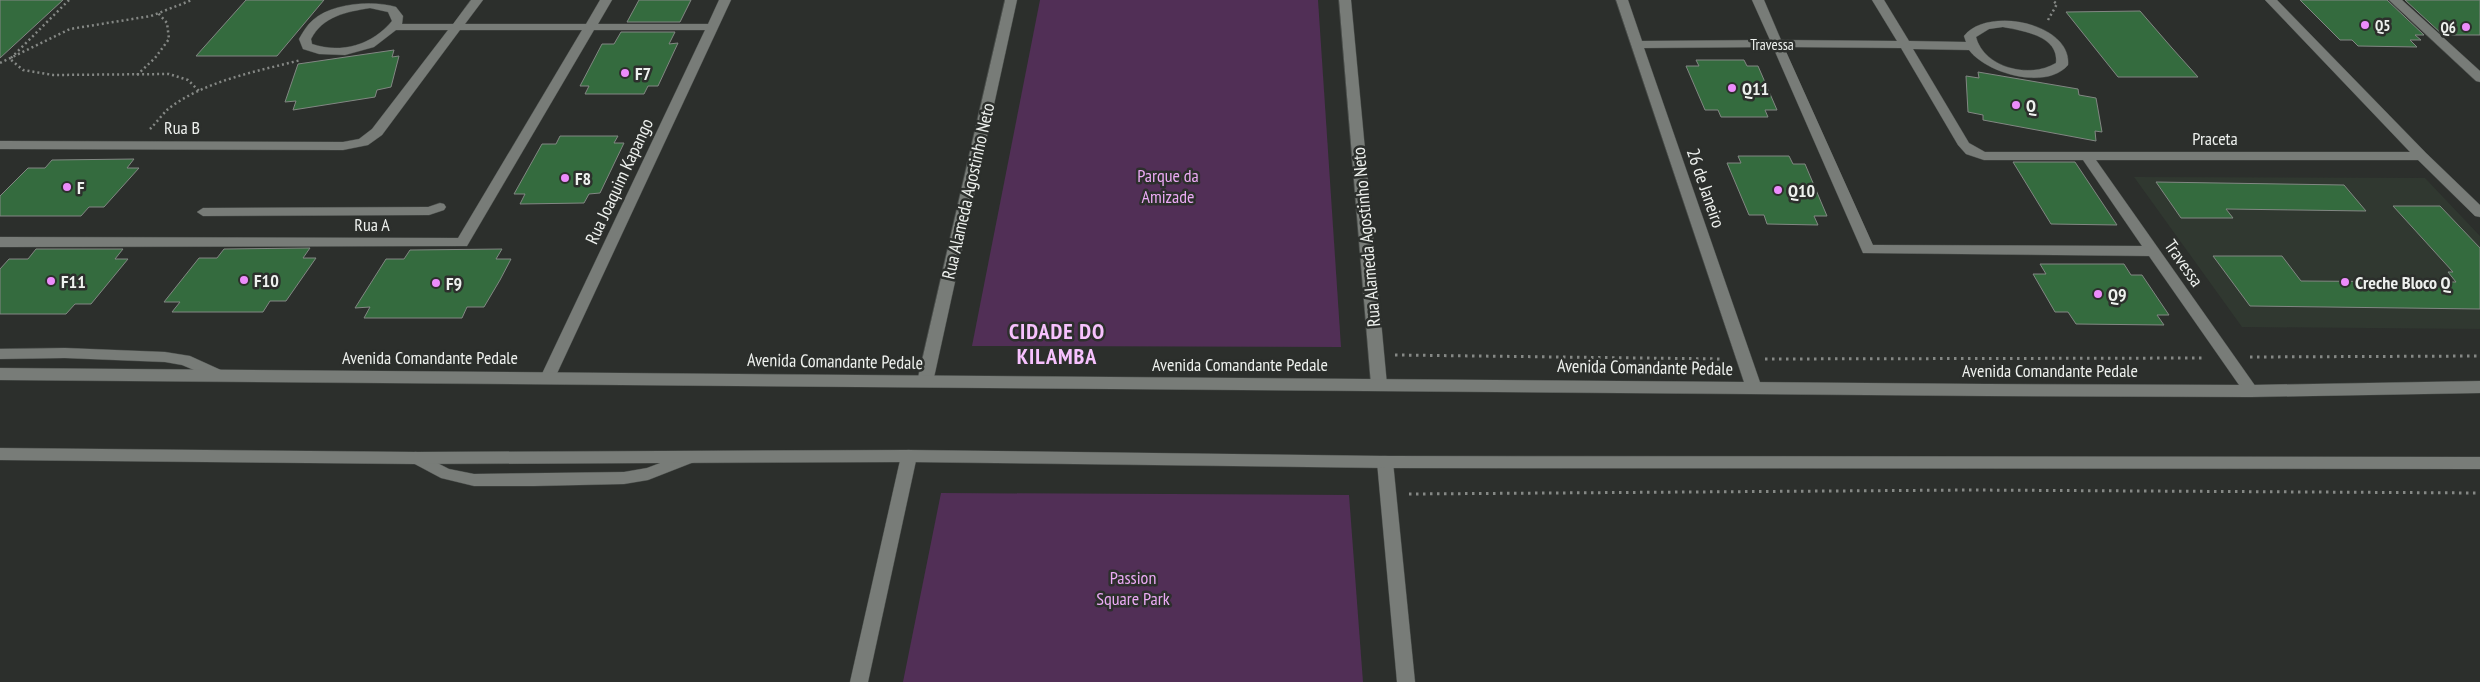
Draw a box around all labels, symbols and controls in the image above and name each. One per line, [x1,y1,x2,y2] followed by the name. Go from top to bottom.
[2375,16,2390,35] place label: Q5
[2441,18,2456,37] place label: Q6
[2359,19,2371,31] marker: Q5
[2460,21,2472,33] marker: Q6
[1750,35,1794,54] street label: Travessa
[635,62,651,85] place label: F7
[619,67,631,79] marker: F7
[1742,77,1769,100] place label: Q11
[1726,82,1738,94] marker: Q11
[2026,94,2037,117] place label: Q
[2010,99,2022,111] marker: Q
[937,100,1000,281] street label: Rua Alameda Agostinho Neto
[580,114,658,247] street label: Rua Joaquim Kapango
[164,116,200,139] street label: Rua B
[2192,127,2238,150] street label: Praceta
[1682,145,1730,231] street label: 26 de Janeiro
[1347,146,1385,328] street label: Rua Alameda Agostinho Neto
[1137,164,1199,208] park label: Parque da Amizade
[575,167,591,190] place label: F8
[559,172,571,184] marker: F8
[77,176,85,199] place label: F
[1788,179,1815,202] place label: Q10
[61,181,73,193] marker: F
[1772,184,1784,196] marker: Q10
[354,213,390,236] street label: Rua A
[2160,235,2208,291] street label: Travessa
[254,269,279,292] place label: F10
[61,270,86,293] place label: F11
[2355,271,2452,294] place label: Creche Bloco Q
[446,272,462,295] place label: F9
[238,274,250,286] marker: F10
[45,275,57,287] marker: F11
[2339,276,2351,288] marker: Creche Bloco Q
[430,277,442,289] marker: F9
[2108,283,2127,306] place label: Q9
[2092,288,2104,300] marker: Q9
[1009,317,1105,370] district label: CIDADE DO KILAMBA
[342,346,518,369] street label: Avenida Comandante Pedale
[747,348,923,374] street label: Avenida Comandante Pedale
[1152,353,1328,376] street label: Avenida Comandante Pedale
[1557,354,1733,380] street label: Avenida Comandante Pedale
[1962,359,2138,382] street label: Avenida Comandante Pedale
[1096,566,1170,610] park label: Passion Square Park

